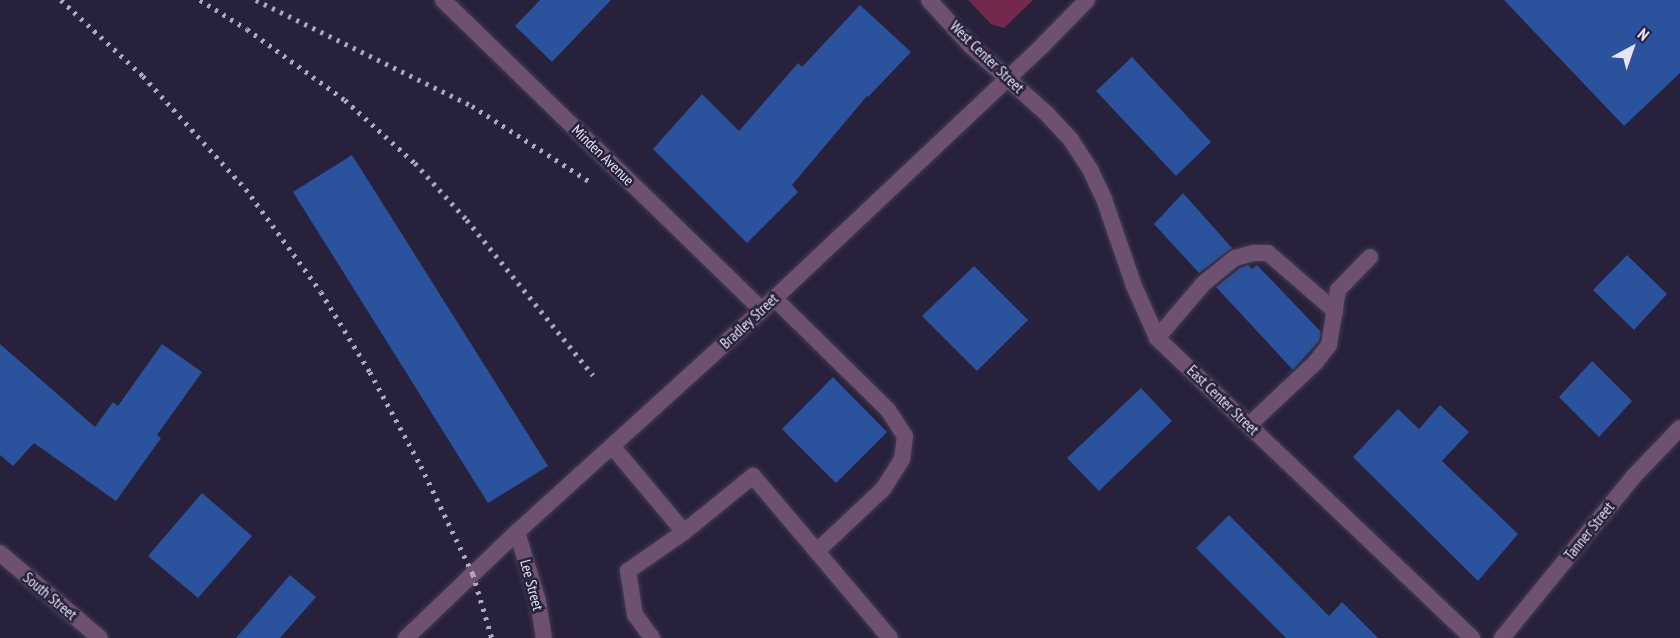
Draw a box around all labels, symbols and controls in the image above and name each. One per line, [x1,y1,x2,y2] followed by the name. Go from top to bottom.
[946,17,1028,97] street label: West Center Street
[1602,18,1662,78] north arrow
[1634,24,1653,45] text: N
[568,121,638,189] street label: Minden Avenue
[716,290,782,352] street label: Bradley Street
[1183,361,1263,439] street label: East Center Street
[1560,498,1618,564] street label: Tanner Street
[517,558,547,612] street label: Lee Street
[20,568,80,624] street label: South Street

